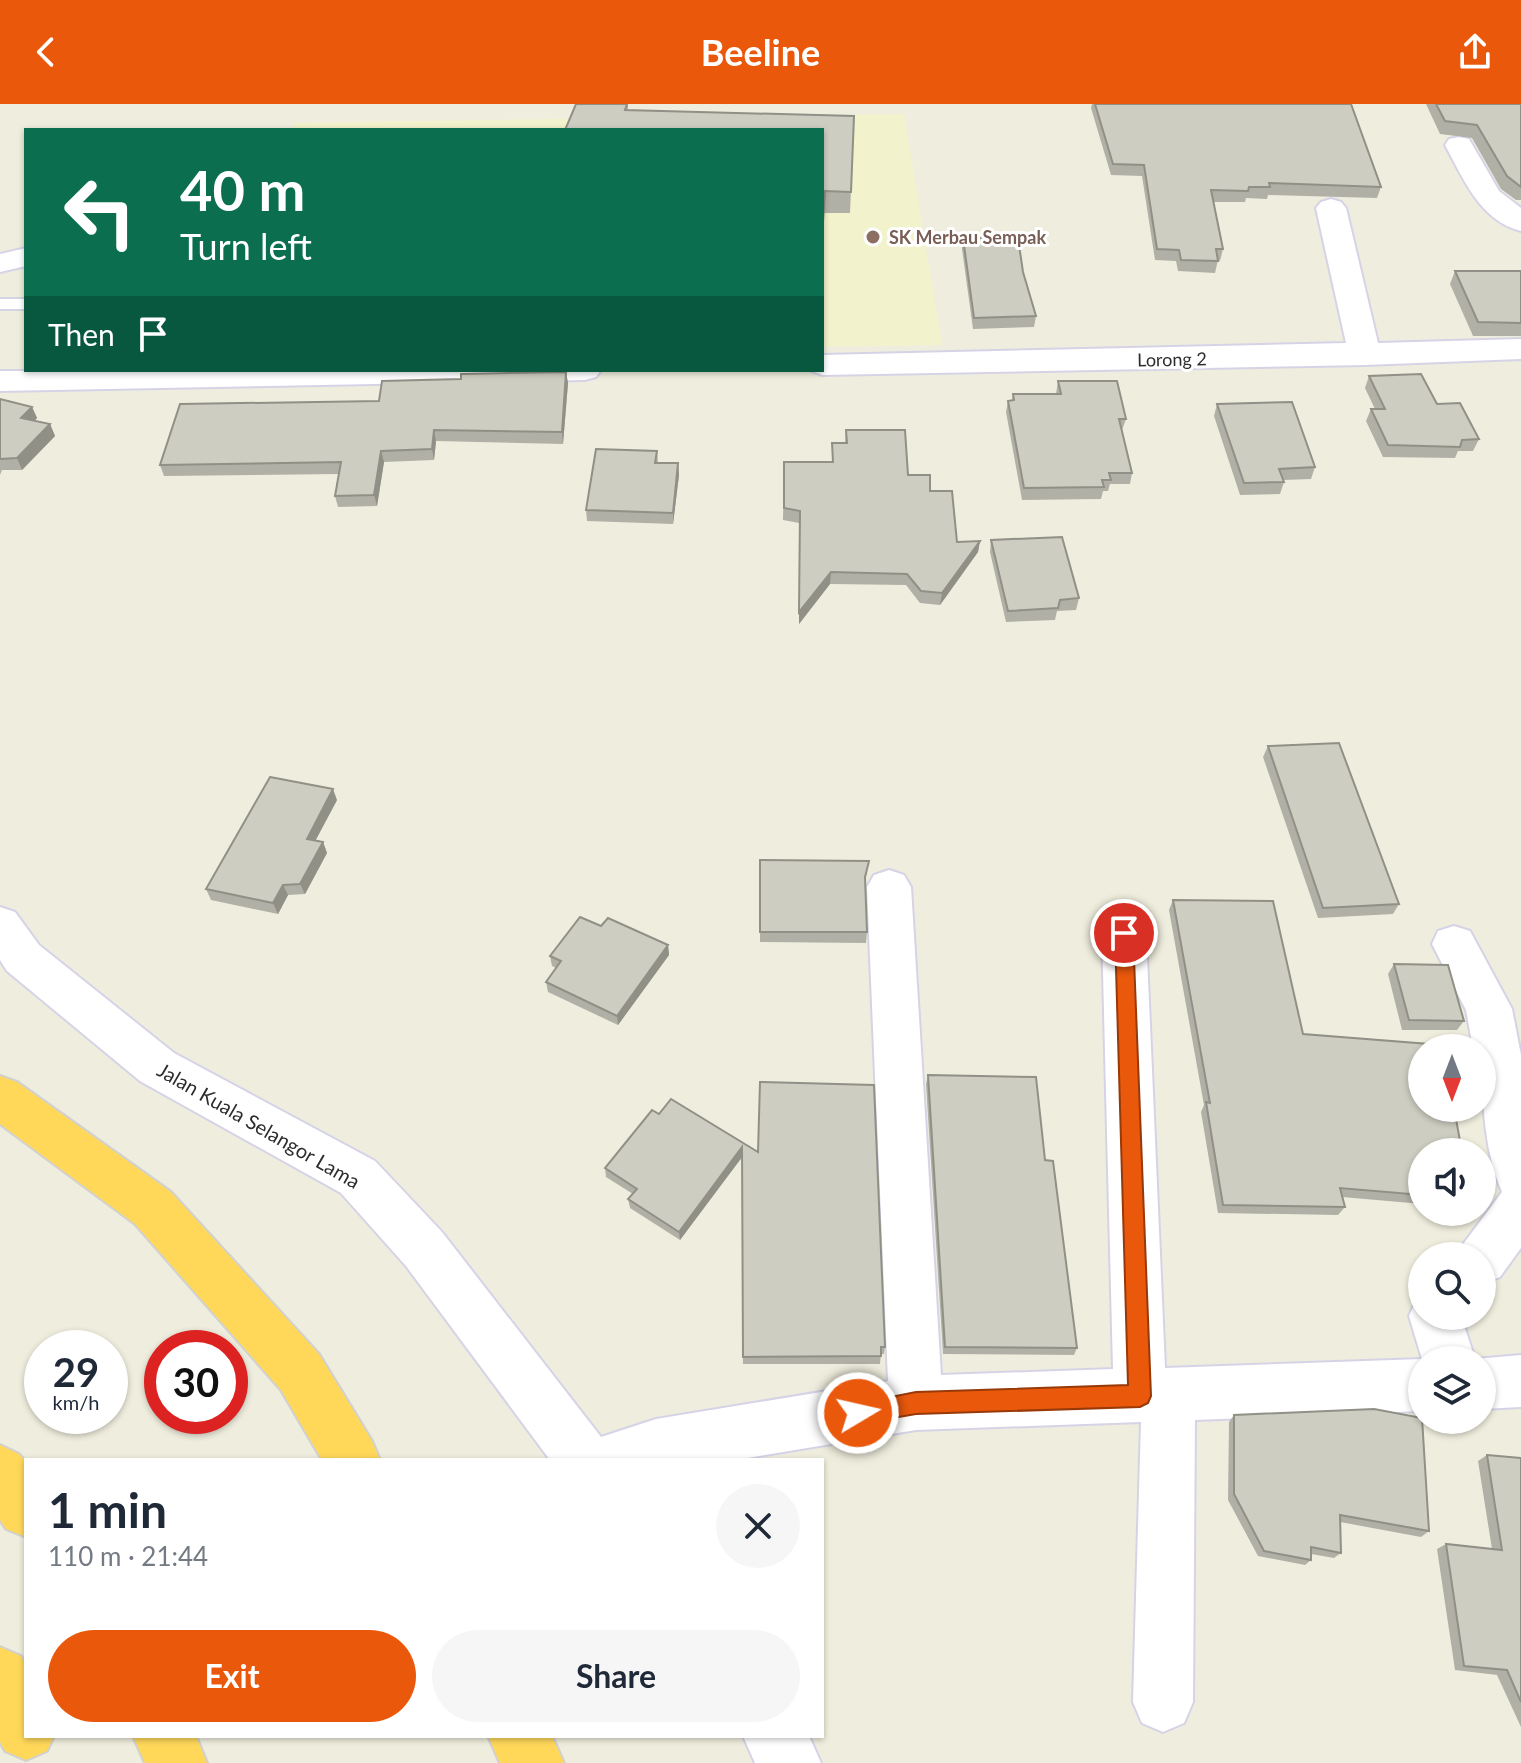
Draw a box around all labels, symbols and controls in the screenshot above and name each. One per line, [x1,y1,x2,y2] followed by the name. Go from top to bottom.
[24,30,68,74] icon: back
[701,30,820,74] text: Beeline
[1453,30,1497,74] icon: share
[180,156,305,223] text: 40 m
[48,160,152,264] icon: left
[180,224,312,268] text: Turn left
[889,226,1046,248] place label: SK Merbau Sempak
[864,228,882,246] marker: SK Merbau Sempak
[131,312,175,356] icon: arrive
[48,316,115,352] text: Then
[1137,347,1207,371] street label: Lorong 2
[1090,899,1158,967] pin
[1102,911,1146,955] icon: arrive
[1408,1034,1496,1122] north arrow
[1408,1034,1496,1434] map controls
[153,1057,365,1193] street label: Jalan Kuala Selangor Lama
[1408,1138,1496,1226] button: sound
[1408,1242,1496,1330] button: search
[144,1330,248,1434] speed limit sign: 30
[1408,1346,1496,1434] button: layers
[53,1348,99,1396] text: 29
[816,1371,900,1455] position arrow
[53,1390,99,1414] text: km/h
[48,1481,167,1538] text: 1 min
[716,1484,800,1568] button: close
[48,1540,208,1572] text: 110 m · 21:44
[48,1630,416,1722] button: Exit
[432,1630,800,1722] button: Share

